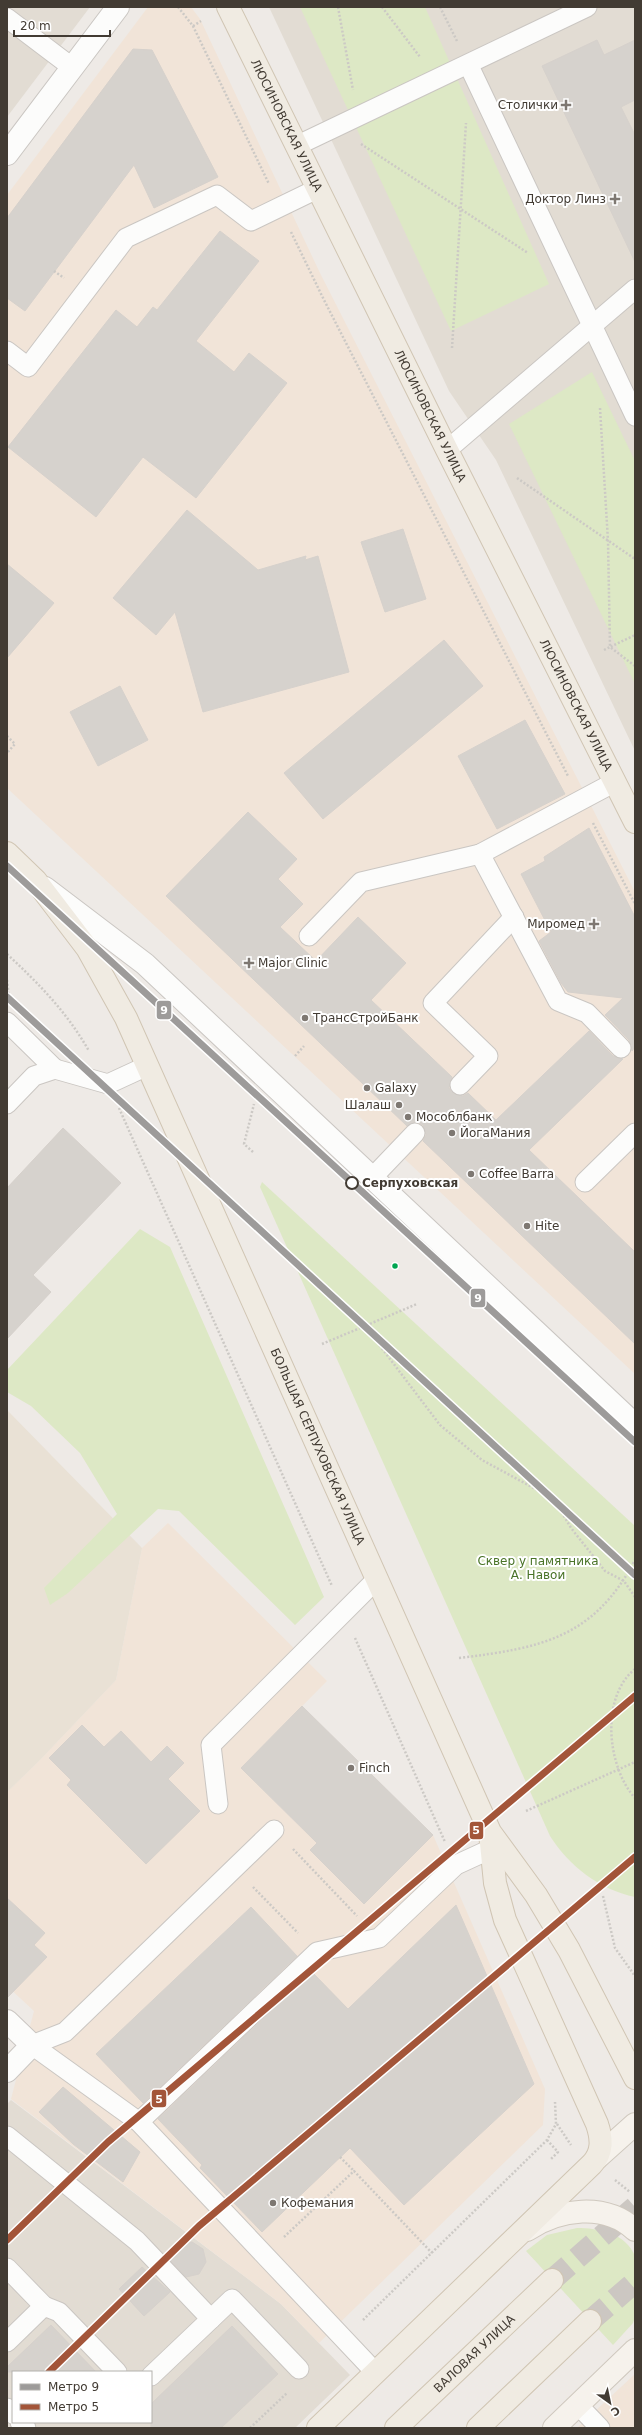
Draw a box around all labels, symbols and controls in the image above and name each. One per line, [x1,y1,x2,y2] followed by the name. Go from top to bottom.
[14,12,110,38] scale bar
[20,19,51,33] text: 20 m
[248,57,326,195] street label: ЛЮСИНОВСКАЯ УЛИЦА
[498,98,558,112] place label: Столички
[561,100,571,110] marker: Столички
[525,192,606,206] place label: Доктор Линз
[609,193,621,205] marker: Доктор Линз
[391,347,469,485] street label: ЛЮСИНОВСКАЯ УЛИЦА
[537,637,616,774] street label: ЛЮСИНОВСКАЯ УЛИЦА
[527,917,585,931] place label: Миромед
[588,918,600,930] marker: Миромед
[258,956,328,970] place label: Major Clinic
[243,957,255,969] marker: Major Clinic
[156,1000,172,1020] line badge: 9
[160,1004,168,1017] text: 9
[312,1011,419,1025] place label: ТрансСтройБанк
[300,1013,310,1023] marker: ТрансСтройБанк
[375,1081,417,1095] place label: Galaxy
[362,1083,372,1093] marker: Galaxy
[345,1098,391,1112] place label: Шалаш
[394,1100,404,1110] marker: Шалаш
[416,1110,493,1124] place label: Мособлбанк
[403,1112,413,1122] marker: Мособлбанк
[460,1125,531,1140] place label: ЙогаМания
[447,1128,457,1138] marker: ЙогаМания
[479,1167,554,1181] place label: Coffee Barra
[466,1169,476,1179] marker: Coffee Barra
[345,1176,359,1190] marker: Серпуховская
[362,1176,458,1190] place label: Серпуховская
[535,1219,559,1233] place label: Hite
[522,1221,532,1231] marker: Hite
[390,1261,400,1271] unlabelled marker
[470,1288,486,1308] line badge: 9
[474,1292,482,1305] text: 9
[268,1346,368,1548] street label: БОЛЬШАЯ СЕРПУХОВСКАЯ УЛИЦА
[477,1554,599,1582] park label: Сквер у памятника А. Навои
[359,1761,390,1775] place label: Finch
[346,1763,356,1773] marker: Finch
[469,1821,484,1840] line badge: 5
[472,1824,480,1837] text: 5
[151,2089,167,2108] line badge: 5
[155,2093,163,2106] text: 5
[281,2196,354,2210] place label: Кофемания
[268,2198,278,2208] marker: Кофемания
[431,2311,518,2395] street label: ВАЛОВАЯ УЛИЦА
[12,2371,152,2423] legend
[48,2380,99,2394] text: Метро 9
[590,2383,630,2423] north arrow
[48,2400,99,2414] text: Метро 5
[608,2403,622,2419] text: С

